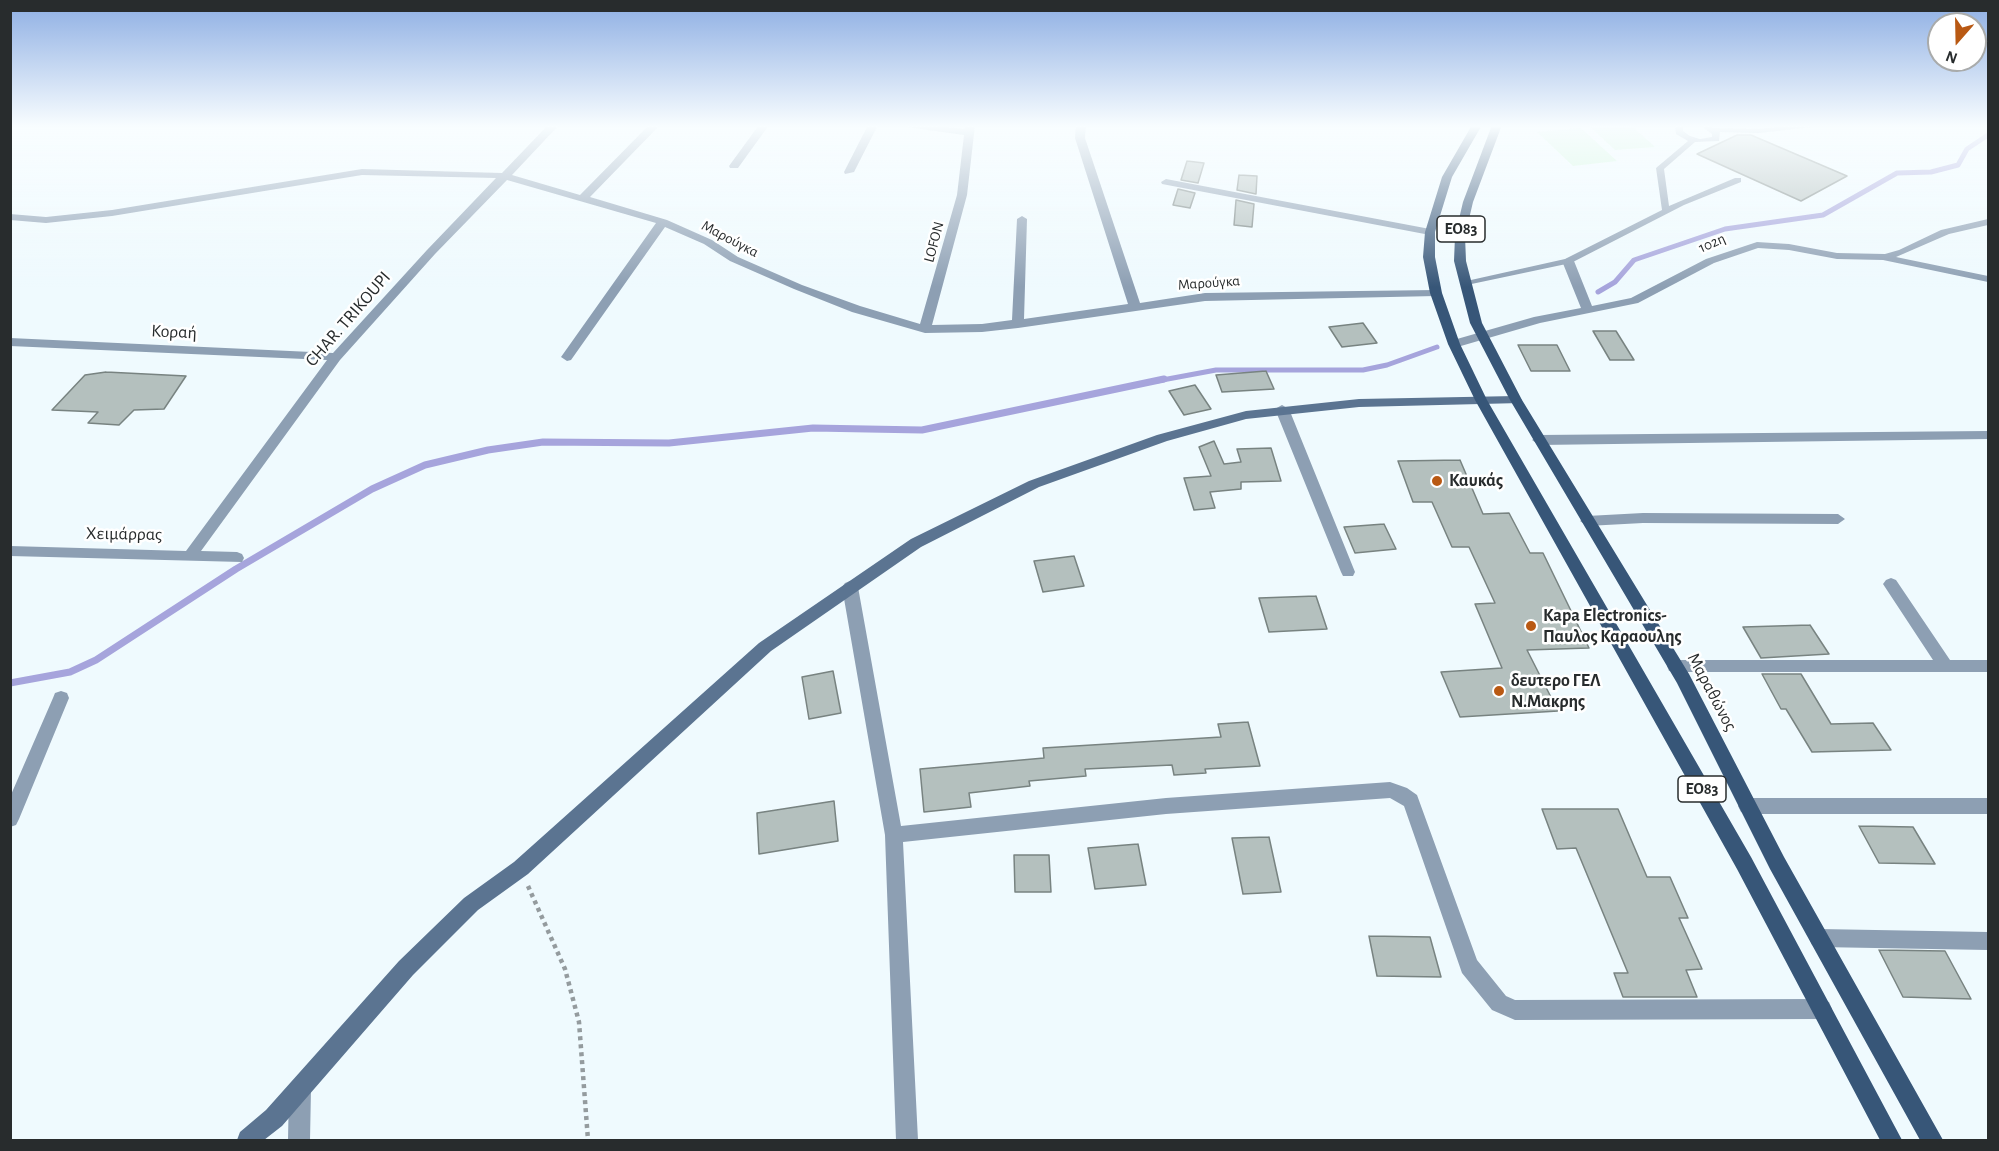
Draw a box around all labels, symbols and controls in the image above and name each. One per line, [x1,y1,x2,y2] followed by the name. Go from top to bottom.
[1927,12,1987,72] north arrow
[1944,48,1959,66] text: N
[698,216,762,262] street label: Μαρούγκα
[1437,216,1485,242] road number: ΕΟ83
[920,220,948,264] street label: LOFON
[1696,229,1728,257] street label: 102η
[301,267,395,371] street label: CHAR. TRIKOUPI
[1177,272,1241,294] street label: Μαρούγκα
[151,320,197,344] street label: Κοραή
[1449,470,1503,492] place label: Καυκάς
[1430,474,1444,488] marker: Καυκάς
[86,523,162,545] street label: Χειμάρρας
[1543,605,1682,648] place label: Kapa Electronics- Παυλος Καραουλης
[1524,619,1538,633] marker: Kapa Electronics- Παυλος Καραουλης
[1682,649,1742,735] street label: Μαραθώνος
[1511,670,1601,712] place label: δευτερο ΓΕΛ Ν.Μακρης
[1492,684,1506,698] marker: δευτερο ΓΕΛ Ν.Μακρης
[1678,776,1726,802] road number: ΕΟ83

